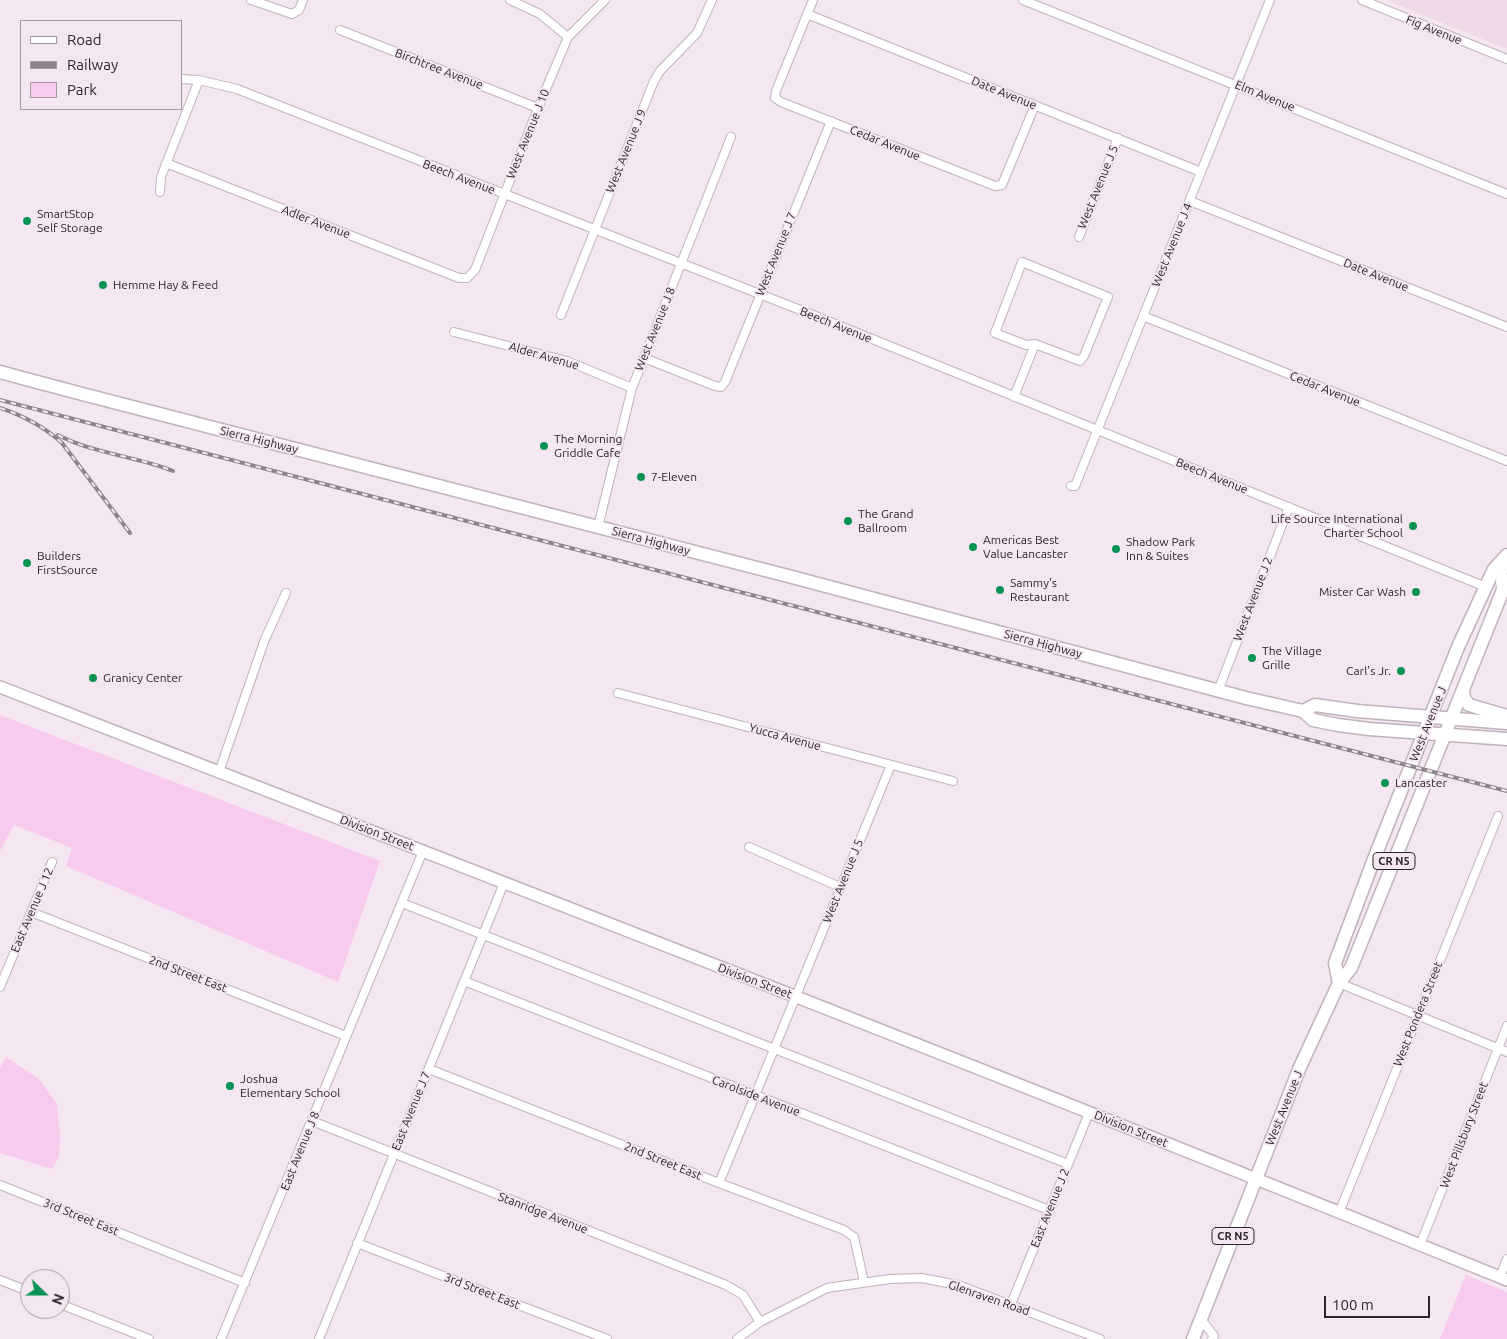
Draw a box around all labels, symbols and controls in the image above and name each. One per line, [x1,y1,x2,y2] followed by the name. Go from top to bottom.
[1404,12,1464,48] street label: Fig Avenue
[20,20,182,110] legend
[67,31,102,48] text: Road
[393,46,485,92] street label: Birchtree Avenue
[67,56,118,73] text: Railway
[969,73,1039,113] street label: Date Avenue
[1233,77,1297,115] street label: Elm Avenue
[67,81,97,98] text: Park
[503,87,553,181] street label: West Avenue J 10
[603,107,649,195] street label: West Avenue J 9
[848,122,922,164] street label: Cedar Avenue
[1075,143,1121,231] street label: West Avenue J 5
[421,157,497,197] street label: Beech Avenue
[1149,201,1195,289] street label: West Avenue J 4
[280,202,352,242] street label: Adler Avenue
[37,207,103,235] place label: SmartStop Self Storage
[753,210,799,298] street label: West Avenue J 7
[21,215,33,227] marker: SmartStop Self Storage
[1341,255,1411,295] street label: Date Avenue
[113,278,218,292] place label: Hemme Hay & Feed
[97,279,109,291] marker: Hemme Hay & Feed
[632,285,678,373] street label: West Avenue J 8
[798,304,874,346] street label: Beech Avenue
[507,339,581,373] street label: Alder Avenue
[1288,368,1362,410] street label: Cedar Avenue
[218,423,300,457] street label: Sierra Highway
[554,432,622,460] place label: The Morning Griddle Cafe
[538,440,550,452] marker: The Morning Griddle Cafe
[1174,455,1250,497] street label: Beech Avenue
[651,470,697,484] place label: 7-Eleven
[635,471,647,483] marker: 7-Eleven
[858,507,913,535] place label: The Grand Ballroom
[1271,512,1403,540] place label: Life Source International Charter School
[842,515,854,527] marker: The Grand Ballroom
[1407,520,1419,532] marker: Life Source International Charter School
[610,524,692,558] street label: Sierra Highway
[983,533,1068,561] place label: Americas Best Value Lancaster
[1126,535,1195,563] place label: Shadow Park Inn & Suites
[967,541,979,553] marker: Americas Best Value Lancaster
[1110,543,1122,555] marker: Shadow Park Inn & Suites
[37,549,98,577] place label: Builders FirstSource
[1230,555,1276,643] street label: West Avenue J 2
[21,557,33,569] marker: Builders FirstSource
[1010,576,1069,604] place label: Sammy's Restaurant
[994,584,1006,596] marker: Sammy's Restaurant
[1319,585,1406,599] place label: Mister Car Wash
[1410,586,1422,598] marker: Mister Car Wash
[1002,627,1084,661] street label: Sierra Highway
[1262,644,1322,672] place label: The Village Grille
[1246,652,1258,664] marker: The Village Grille
[1346,664,1391,678] place label: Carl's Jr.
[1395,665,1407,677] marker: Carl's Jr.
[103,671,182,685] place label: Granicy Center
[87,672,99,684] marker: Granicy Center
[1406,685,1450,763] street label: West Avenue J
[747,720,823,754] street label: Yucca Avenue
[1395,776,1447,790] place label: Lancaster
[1379,777,1391,789] marker: Lancaster
[338,812,416,854] street label: Division Street
[820,837,866,925] street label: West Avenue J 5
[1373,852,1415,869] road number: CR N5
[8,865,56,955] street label: East Avenue J 12
[147,953,229,995] street label: 2nd Street East
[716,960,794,1002] street label: Division Street
[1390,960,1446,1068] street label: West Pondera Street
[389,1069,433,1153] street label: East Avenue J 7
[1262,1069,1306,1147] street label: West Avenue J
[240,1072,340,1100] place label: Joshua Elementary School
[710,1073,802,1119] street label: Carolside Avenue
[224,1080,236,1092] marker: Joshua Elementary School
[1437,1080,1491,1190] street label: West Pillsbury Street
[1092,1108,1170,1150] street label: Division Street
[278,1109,322,1193] street label: East Avenue J 8
[622,1139,704,1183] street label: 2nd Street East
[1028,1166,1072,1250] street label: East Avenue J 2
[496,1189,590,1237] street label: Stanridge Avenue
[41,1195,121,1239] street label: 3rd Street East
[1212,1228,1254,1244] road number: CR N5
[20,1269,70,1319] north arrow
[442,1270,522,1312] street label: 3rd Street East
[946,1277,1032,1319] street label: Glenraven Road
[1327,1286,1433,1318] scale bar
[49,1291,67,1307] text: N
[1332,1296,1374,1313] text: 100 m

